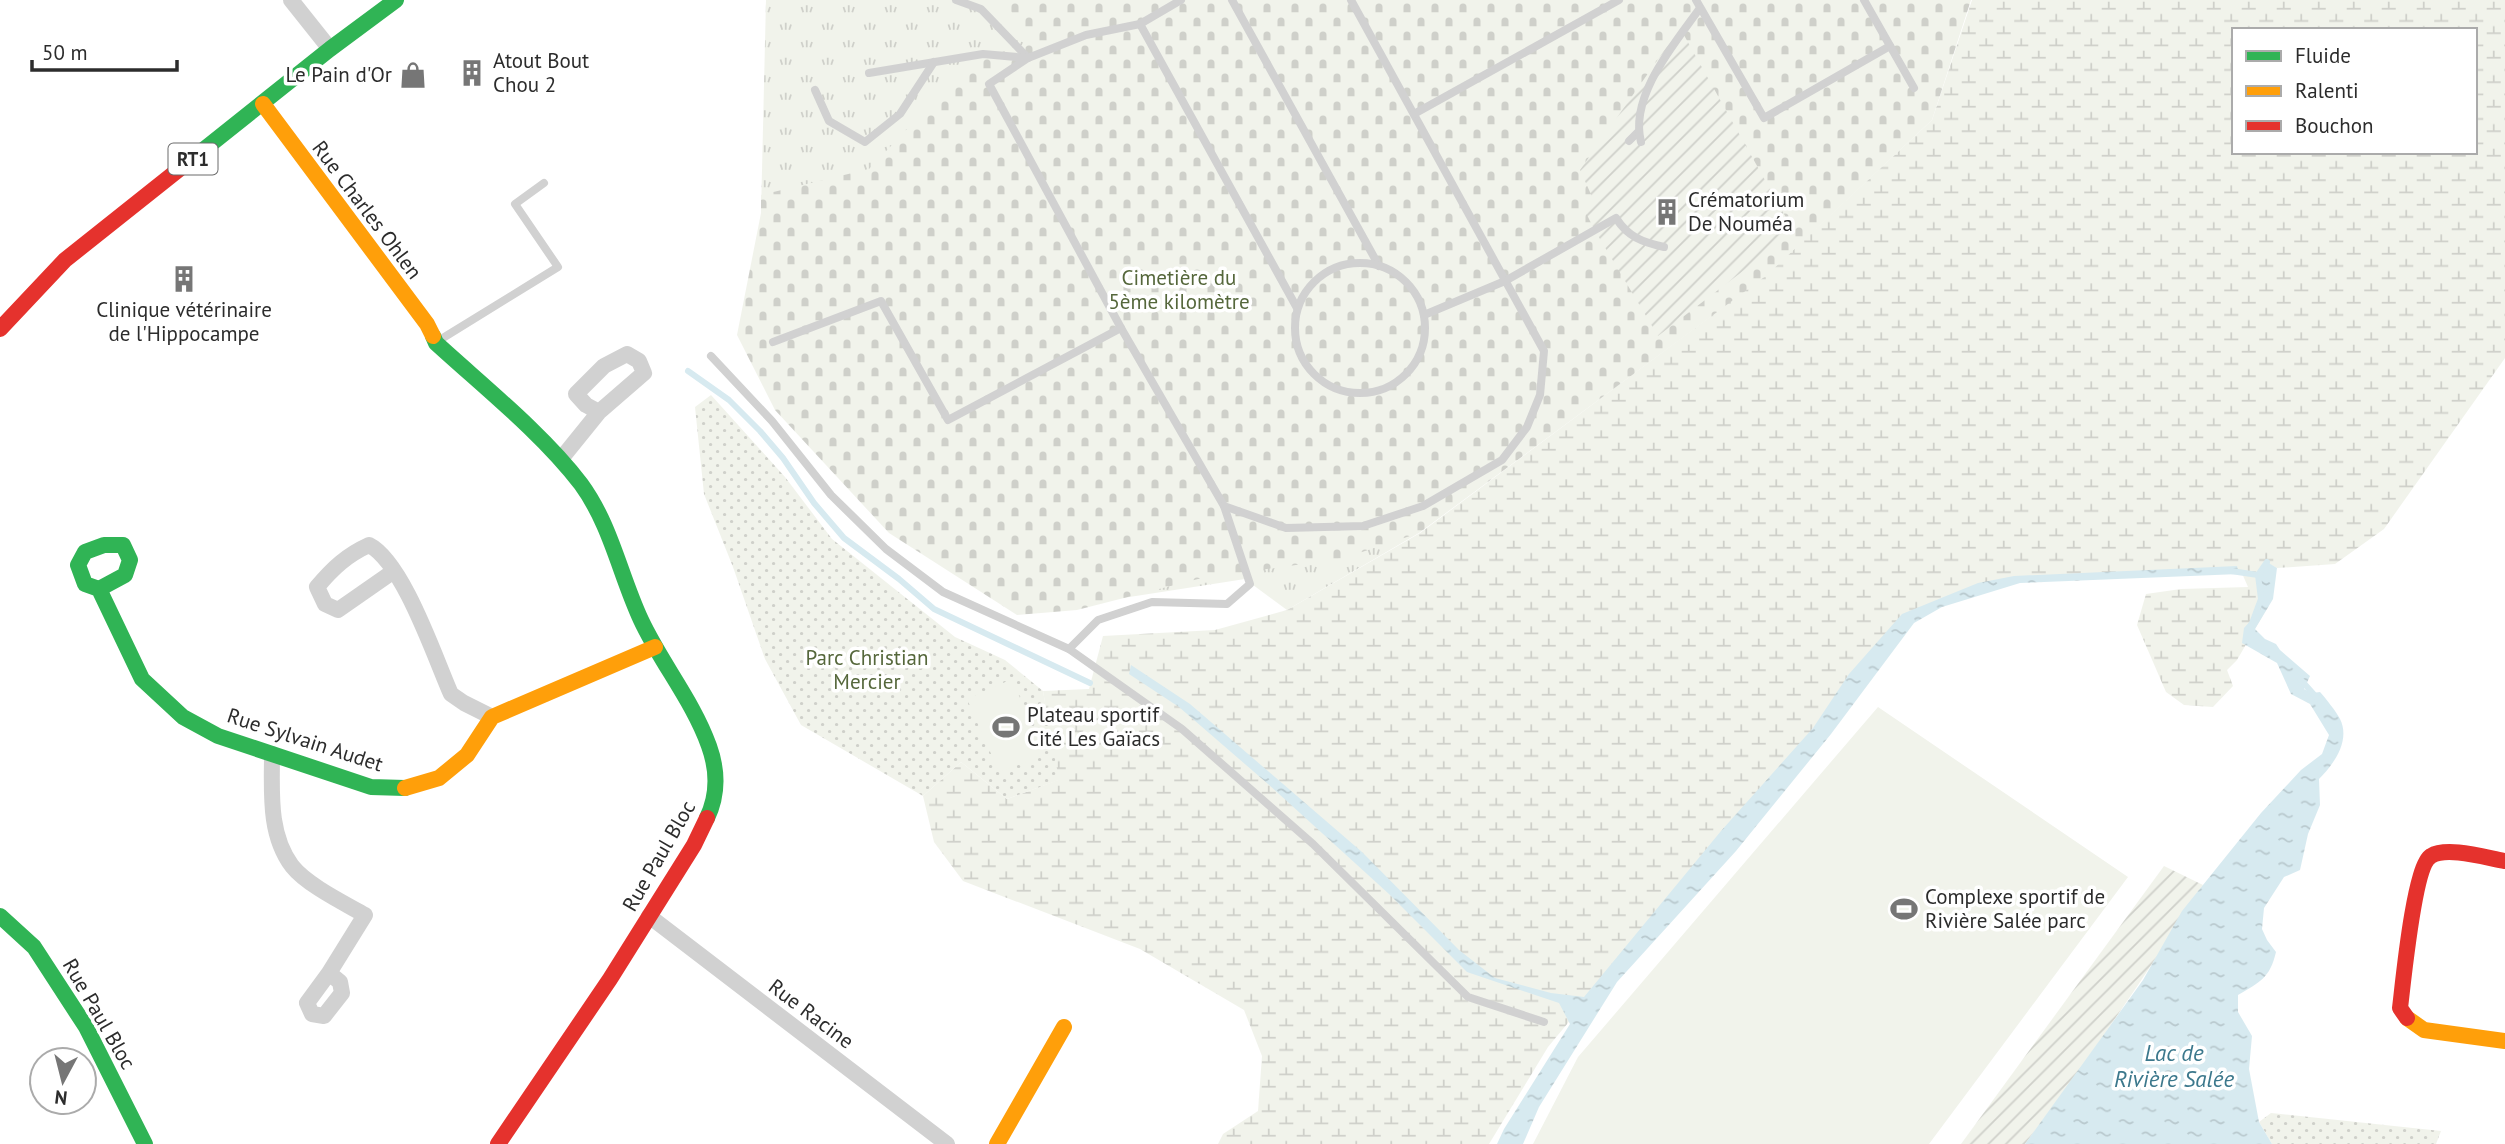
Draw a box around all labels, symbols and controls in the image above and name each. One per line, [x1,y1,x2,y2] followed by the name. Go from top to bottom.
[32,28,177,72] scale bar
[2232,28,2477,154] legend
[42,39,88,66] text: 50 m
[2295,42,2351,69] text: Fluide
[493,47,589,98] place label: Atout Bout Chou 2
[457,58,487,88] building icon: Atout Bout Chou 2
[398,60,428,90] shop icon: Le Pain d'Or
[285,61,392,88] place label: Le Pain d'Or
[2295,77,2359,104] text: Ralenti
[2295,112,2374,139] text: Bouchon
[307,135,428,284] street label: Rue Charles Ohlen
[168,144,218,174] road number: RT1
[1688,186,1804,237] place label: Crématorium De Nouméa
[1652,197,1682,227] building icon: Crématorium De Nouméa
[169,264,199,294] building icon: Clinique vétérinaire de l'Hippocampe
[1108,264,1250,315] park label: Cimetière du 5ème kilomètre
[96,296,272,347] place label: Clinique vétérinaire de l'Hippocampe
[806,644,928,695] park label: Parc Christian Mercier
[1027,701,1160,752] place label: Plateau sportif Cité Les Gaïacs
[224,702,386,777] street label: Rue Sylvain Audet
[991,712,1021,742] sports icon: Plateau sportif Cité Les Gaïacs
[616,796,701,916] street label: Rue Paul Bloc
[1925,883,2105,934] place label: Complexe sportif de Rivière Salée parc
[1889,894,1919,924] sports icon: Complexe sportif de Rivière Salée parc
[57,954,142,1074] street label: Rue Paul Bloc
[763,973,859,1054] street label: Rue Racine
[2114,1038,2234,1093] water label: Lac de Rivière Salée
[28,1046,98,1116] north arrow
[53,1085,69,1111] text: N

